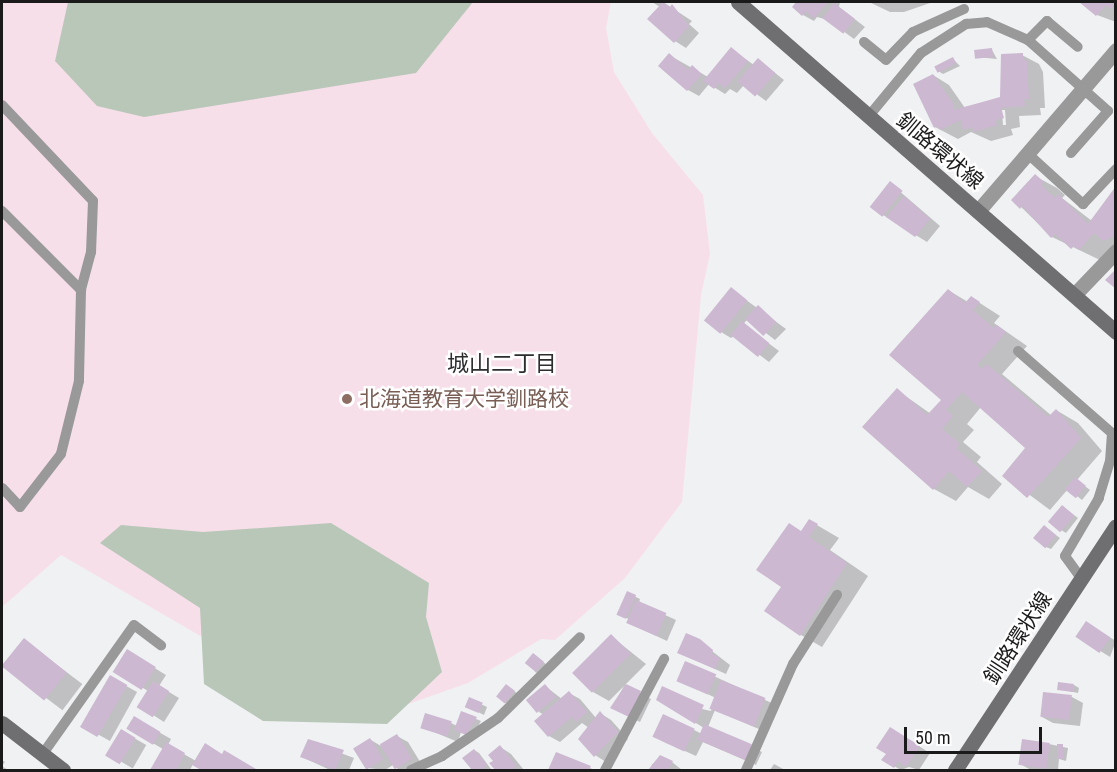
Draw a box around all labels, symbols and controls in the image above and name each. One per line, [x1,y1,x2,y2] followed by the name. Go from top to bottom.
[892,108,988,194] street label: 釧路環状線
[447,351,557,377] district label: 城山二丁目
[359,386,569,412] place label: 北海道教育大学釧路校
[340,392,354,406] marker: 北海道教育大学釧路校
[979,587,1057,689] street label: 釧路環状線
[907,715,1045,753] scale bar
[915,727,950,748] text: 50 m

